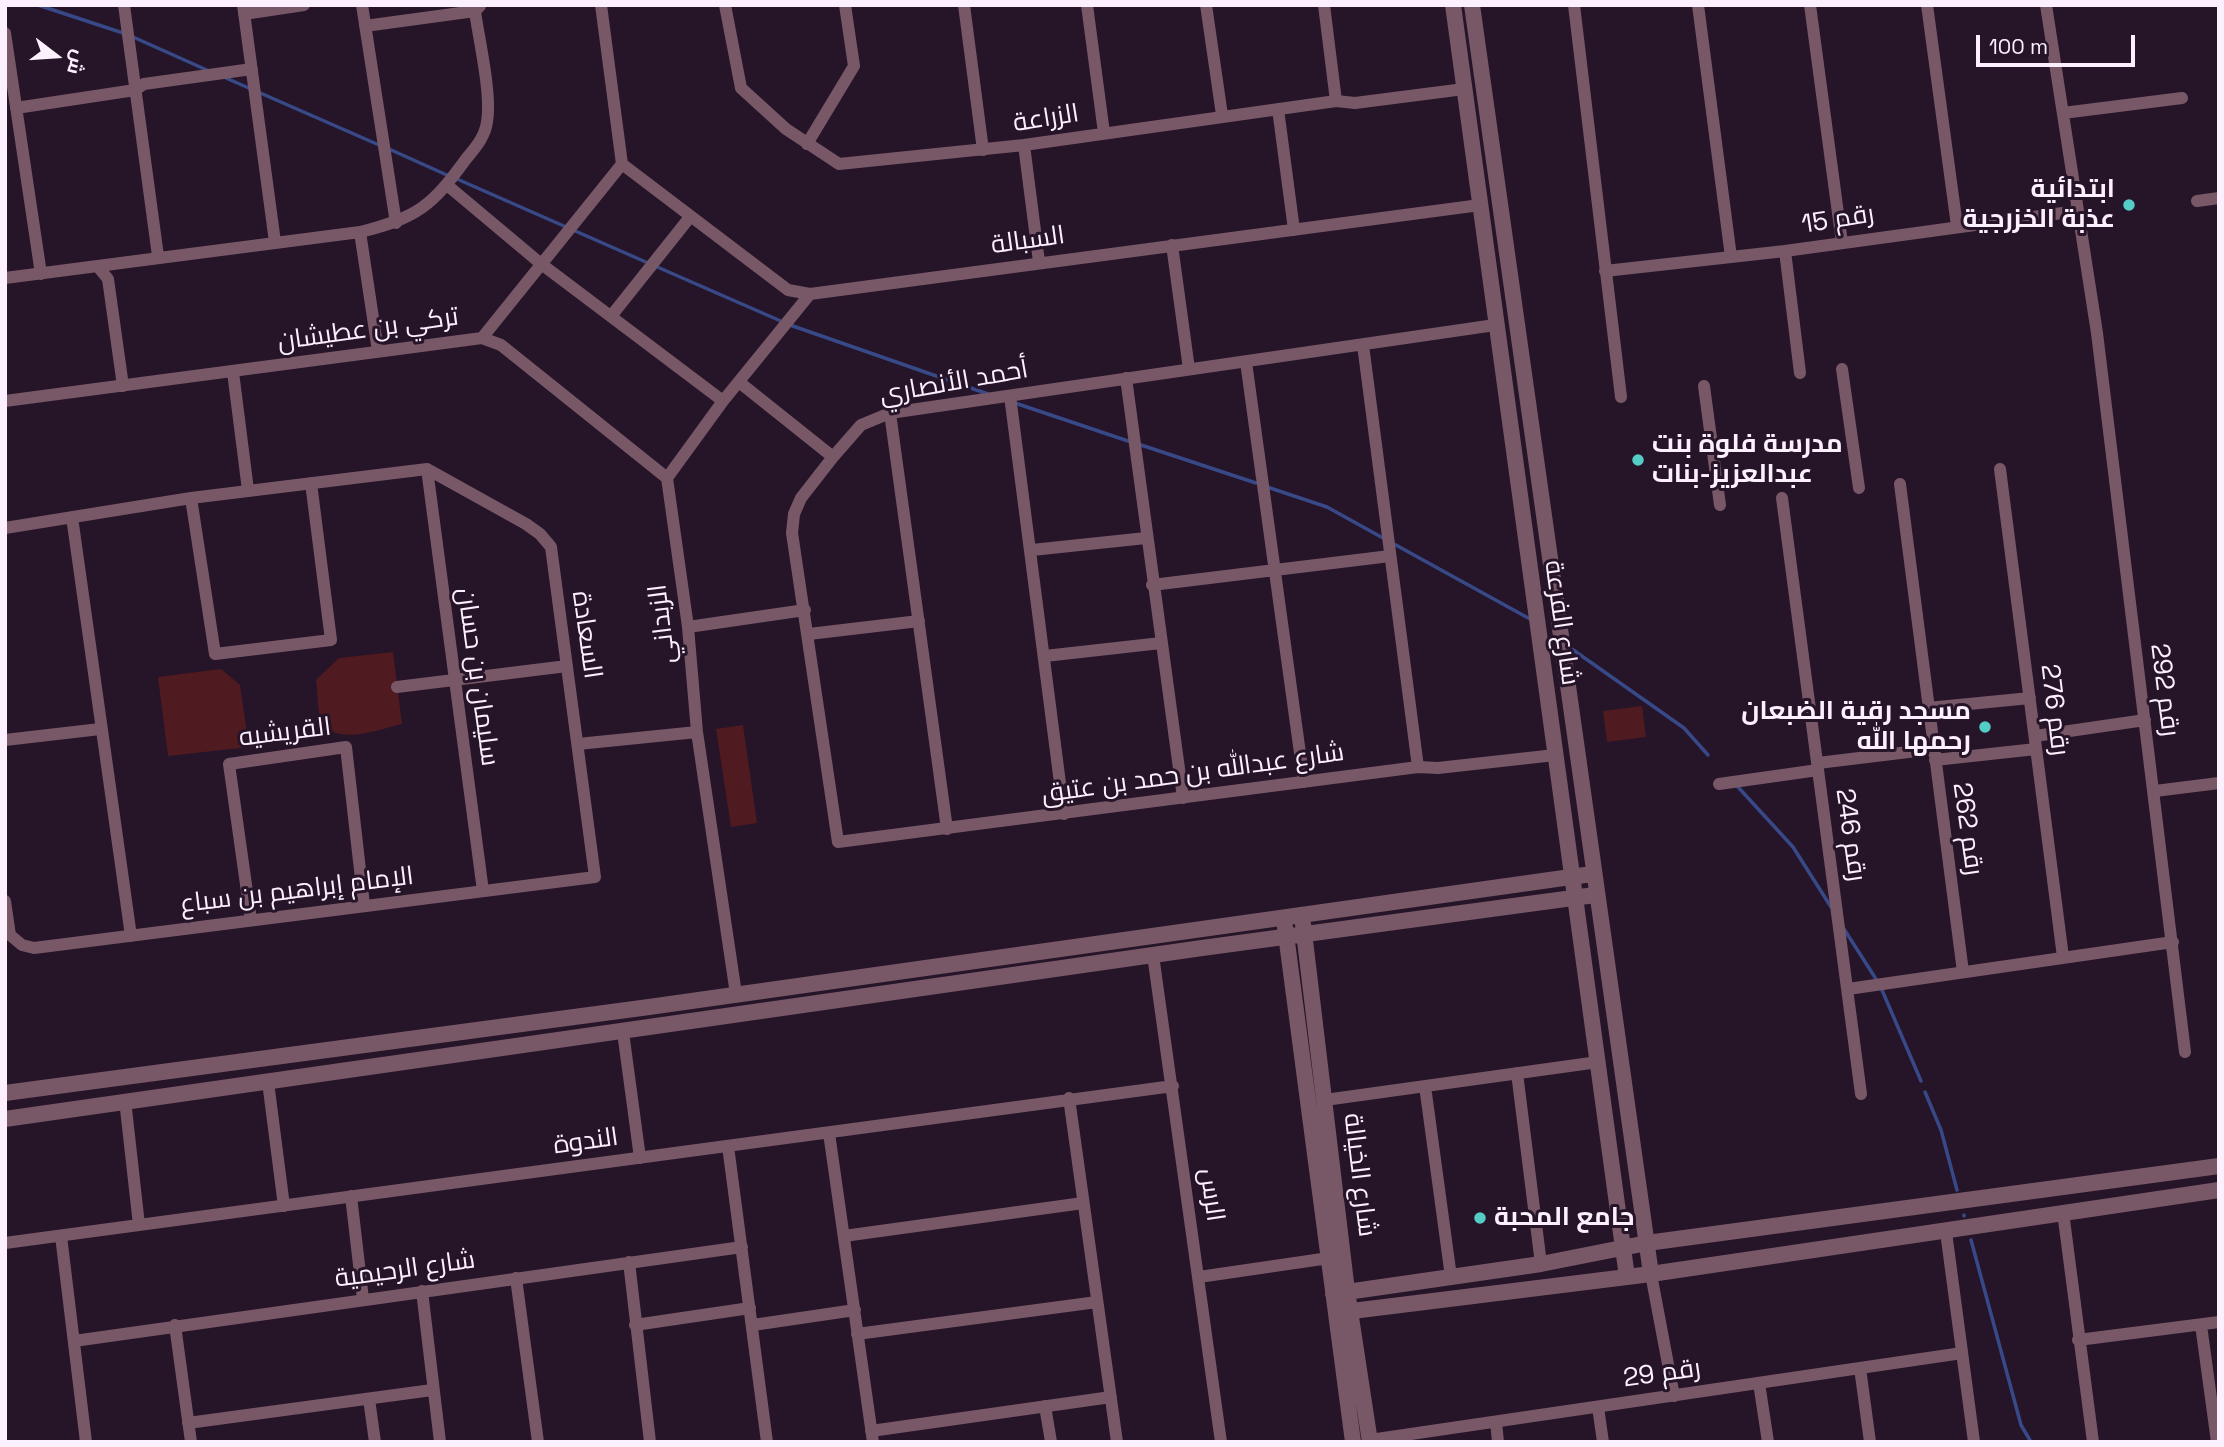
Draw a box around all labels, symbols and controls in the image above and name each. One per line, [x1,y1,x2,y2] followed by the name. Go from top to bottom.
[21,21,91,91] north arrow
[1979,21,2138,65] scale bar
[1989,33,2048,60] text: 100 m
[61,47,92,78] text: ش
[1011,98,1081,140] street label: الزراعة
[1962,174,2115,235] place label: ابتدائية عذبة الخزرجية
[2121,197,2137,213] marker: ابتدائية عذبة الخزرجية
[1800,199,1876,241] street label: رقم 15
[989,220,1067,262] street label: السبالة
[276,302,460,358] street label: تركي بن عطيشان
[877,355,1031,411] street label: أحمد الأنصاري
[1652,429,1843,490] place label: مدرسة فلوة بنت عبدالعزيز-بنات
[1630,452,1646,468] marker: مدرسة فلوة بنت عبدالعزيز-بنات
[1537,558,1585,688] street label: شارع الفرعة
[643,583,683,665] street label: الزبداني
[449,586,505,768] street label: سليمان بن حسان
[564,589,608,681] street label: السعادة
[2143,642,2185,738] street label: رقم 292
[2033,662,2075,758] street label: رقم 276
[1741,696,1971,758] place label: مسجد رقية الضبعان رحمها الله
[237,712,333,754] street label: القريشيه
[1977,719,1993,735] marker: مسجد رقية الضبعان رحمها الله
[1040,737,1346,811] street label: شارع عبدالله بن حمد بن عتيق
[1945,780,1989,878] street label: رقم 262
[1828,787,1872,883] street label: رقم 246
[179,861,415,921] street label: الإمام إبراهيم بن سباع
[1336,1111,1382,1239] street label: شارع الخيالة
[552,1122,620,1162] street label: الندوة
[1192,1166,1230,1224] street label: الرس
[1494,1202,1635,1234] place label: جامع المحبة
[1472,1210,1488,1226] marker: جامع المحبة
[333,1245,477,1295] street label: شارع الرحيمية
[1621,1353,1703,1395] street label: رقم 29

